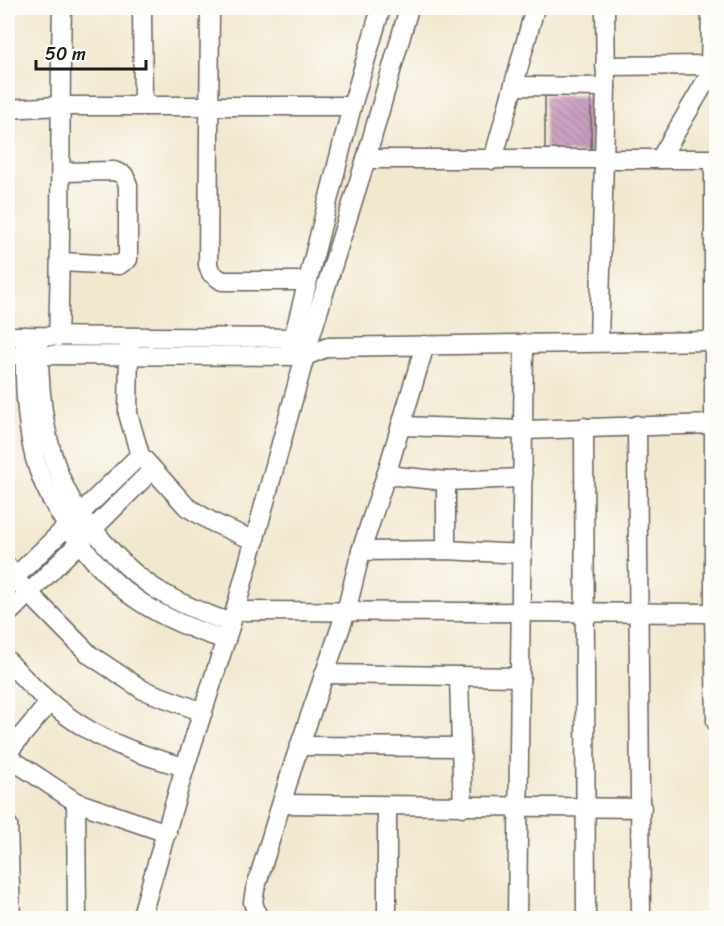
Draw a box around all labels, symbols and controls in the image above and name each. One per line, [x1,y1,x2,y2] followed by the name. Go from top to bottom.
[36,33,146,71] scale bar
[45,38,86,70] text: 50 m

